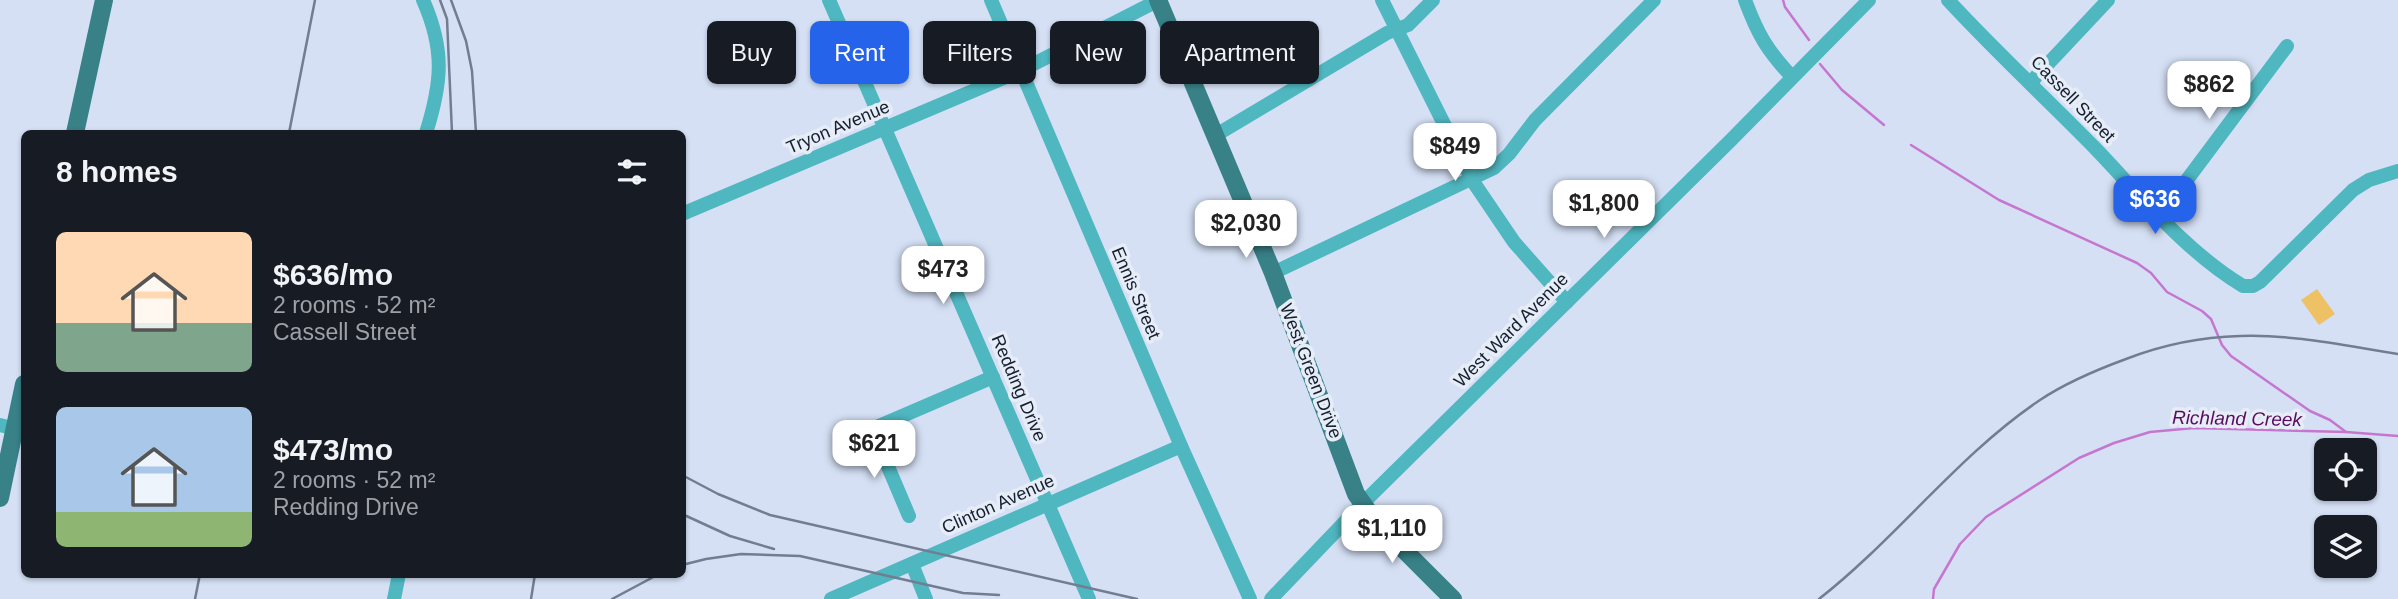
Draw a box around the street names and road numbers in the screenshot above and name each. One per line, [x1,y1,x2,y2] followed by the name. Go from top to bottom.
[2027,52,2119,146] street label: Cassell Street
[783,96,893,158] street label: Tryon Avenue
[1108,244,1164,342] street label: Ennis Street
[1450,269,1572,391] street label: West Ward Avenue
[1276,301,1346,441] street label: West Green Drive
[988,332,1050,444] street label: Redding Drive
[939,470,1057,538] street label: Clinton Avenue

